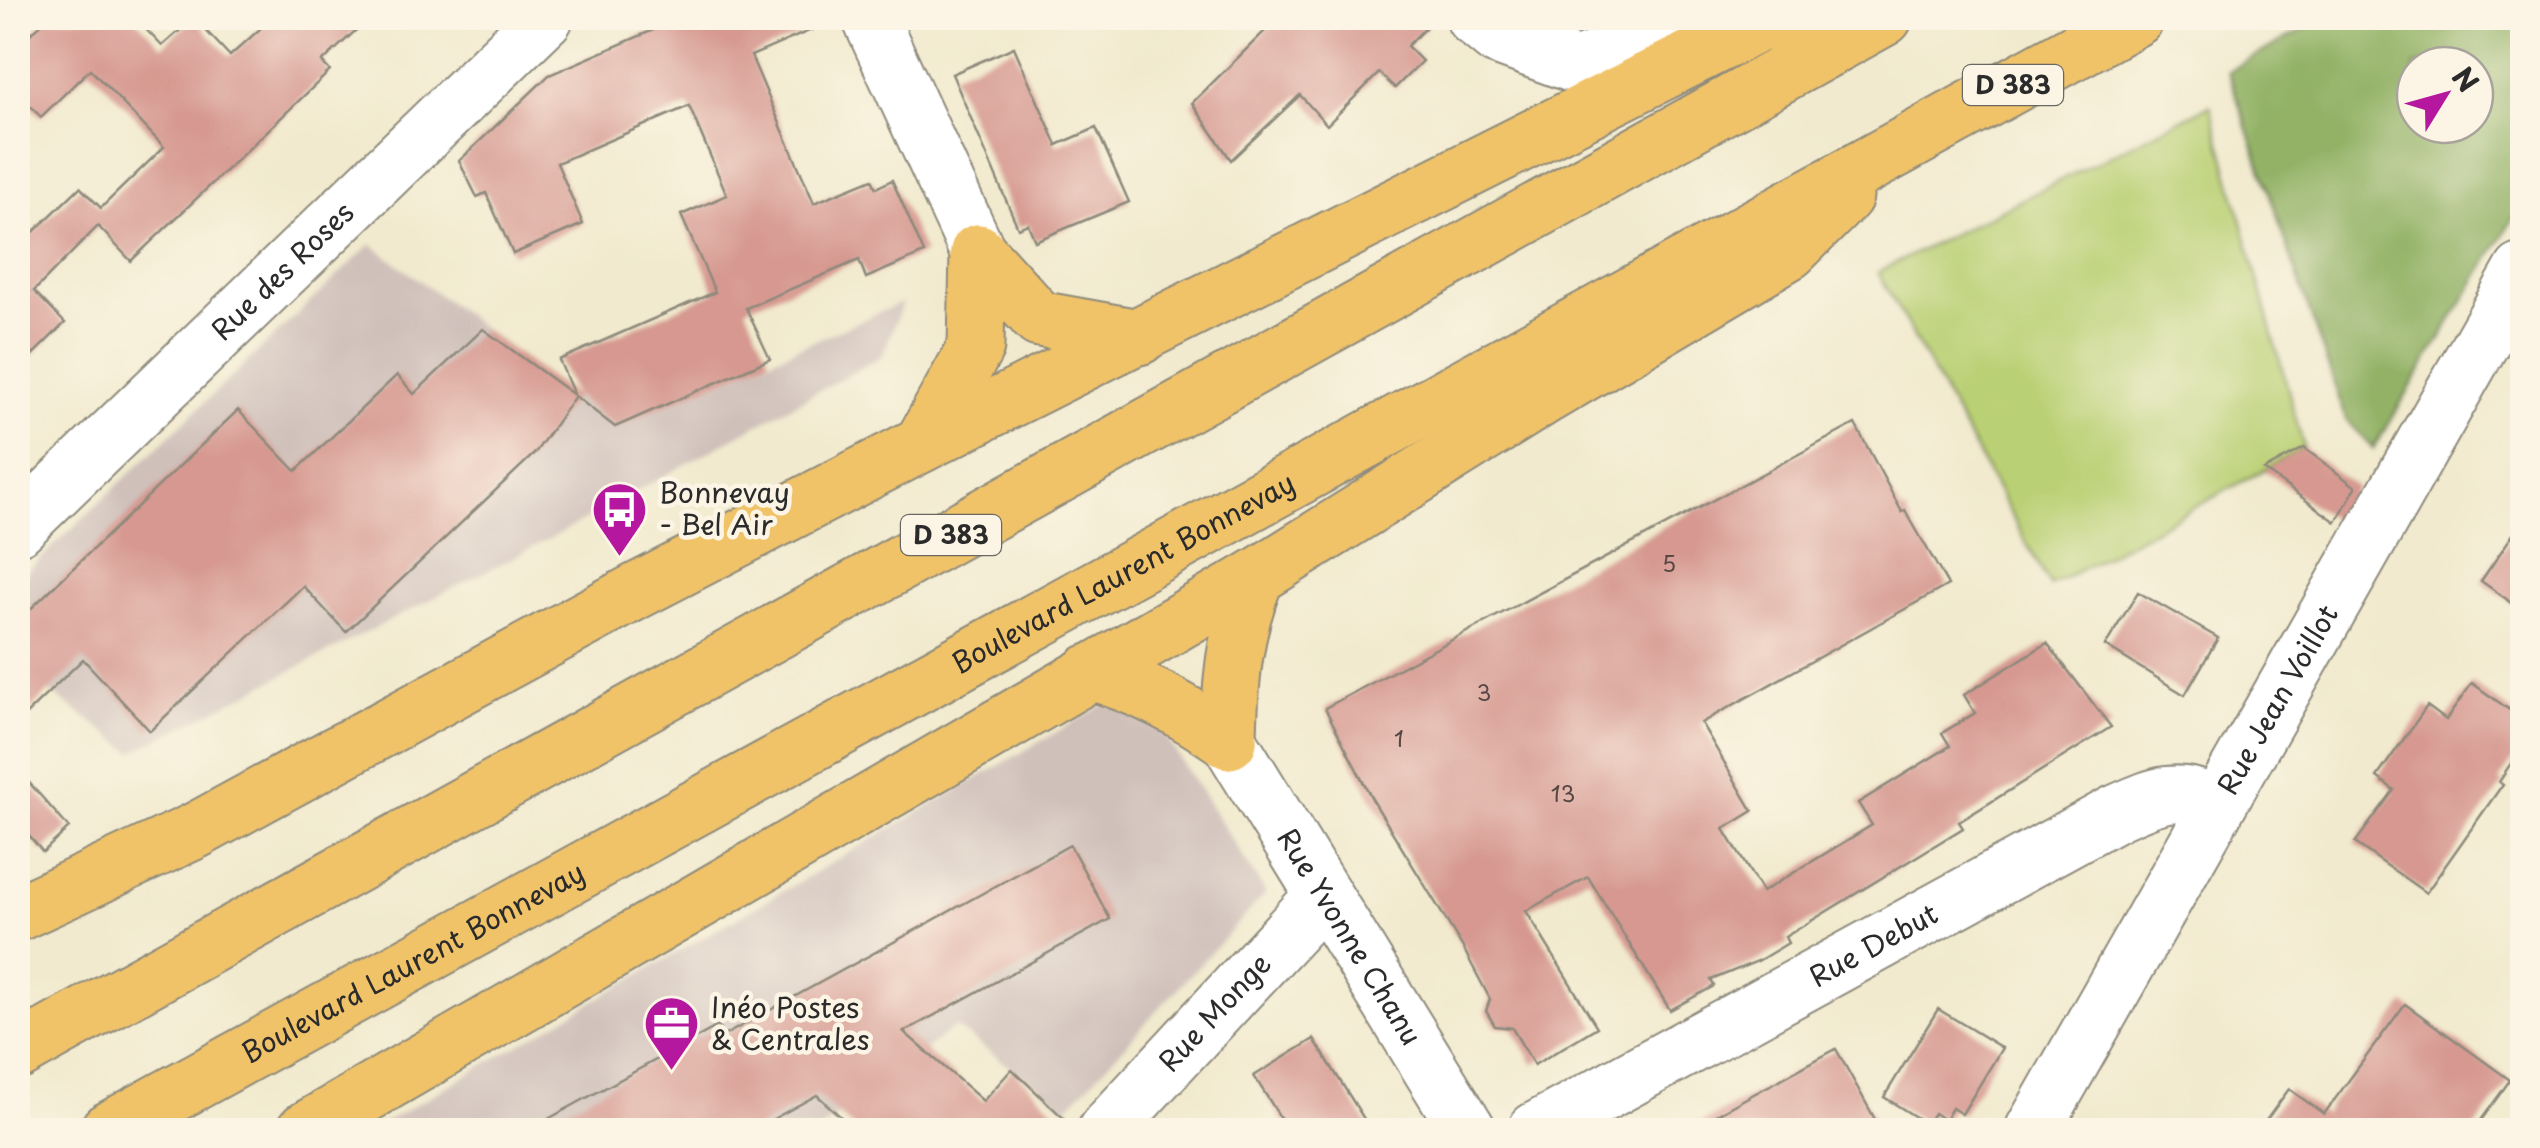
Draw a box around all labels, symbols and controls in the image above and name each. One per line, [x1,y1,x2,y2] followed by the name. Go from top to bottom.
[2395,45,2495,145] north arrow
[2442,57,2490,101] text: N
[1963,65,2063,105] road number: D 383
[201,191,363,350] street label: Rue des Roses
[943,460,1302,684] street label: Boulevard Laurent Bonnevay
[659,470,790,545] place label: Bonnevay - Bel Air
[590,479,650,558] bus stop icon: Bonnevay - Bel Air
[901,515,1001,555] road number: D 383
[1662,546,1676,579] house number: 5
[2205,596,2348,802] street label: Rue Jean Voillot
[1477,675,1491,708] house number: 3
[1394,721,1404,754] house number: 1
[1551,776,1575,809] house number: 13
[1268,820,1434,1053] street label: Rue Yvonne Chanu
[233,850,592,1073] street label: Boulevard Laurent Bonnevay
[1801,891,1945,997] street label: Rue Debut
[1148,943,1280,1081] street label: Rue Monge
[711,985,870,1060] place label: Inéo Postes & Centrales
[642,994,702,1073] office icon: Inéo Postes & Centrales

